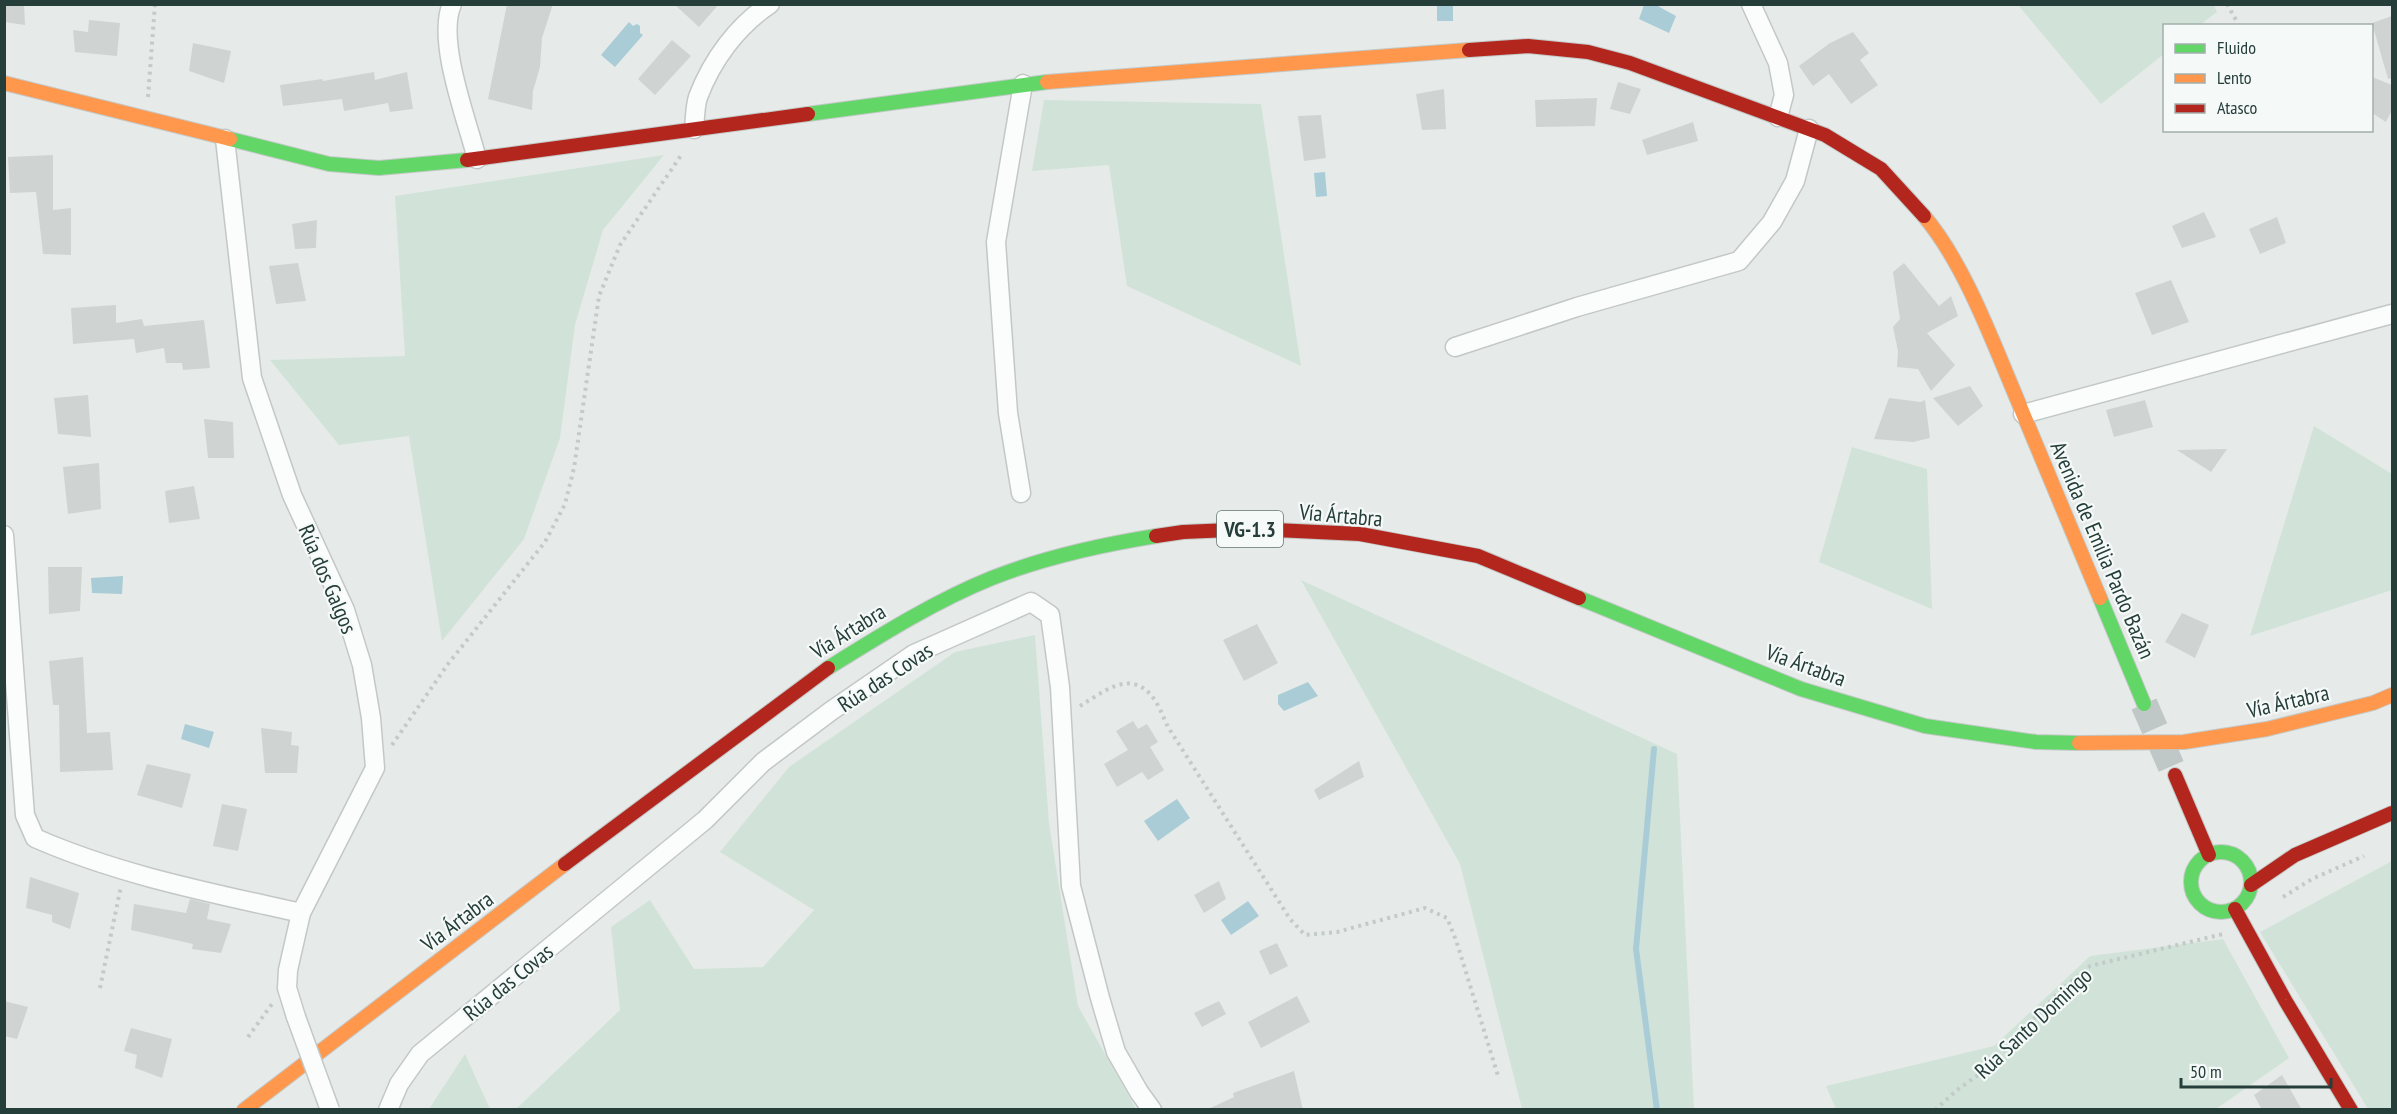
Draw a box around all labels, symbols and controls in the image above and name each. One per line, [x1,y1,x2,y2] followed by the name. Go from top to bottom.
[2163,24,2373,132] legend
[2217,36,2256,59] text: Fluido
[2217,66,2252,89] text: Lento
[2217,96,2258,119] text: Atasco
[2045,437,2161,663] street label: Avenida de Emilia Pardo Bazán
[1297,497,1384,533] street label: Vía Ártabra
[1217,511,1283,547] road number: VG-1.3
[292,520,364,638] street label: Rúa dos Galgos
[804,597,891,665] street label: Vía Ártabra
[832,636,938,718] street label: Rúa das Covas
[1761,637,1850,692] street label: Vía Ártabra
[2243,678,2332,724] street label: Vía Ártabra
[415,885,499,958] street label: Vía Ártabra
[457,937,559,1027] street label: Rúa das Covas
[1968,962,2098,1084] street label: Rúa Santo Domingo
[2181,1051,2331,1089] scale bar
[2190,1060,2222,1083] text: 50 m

